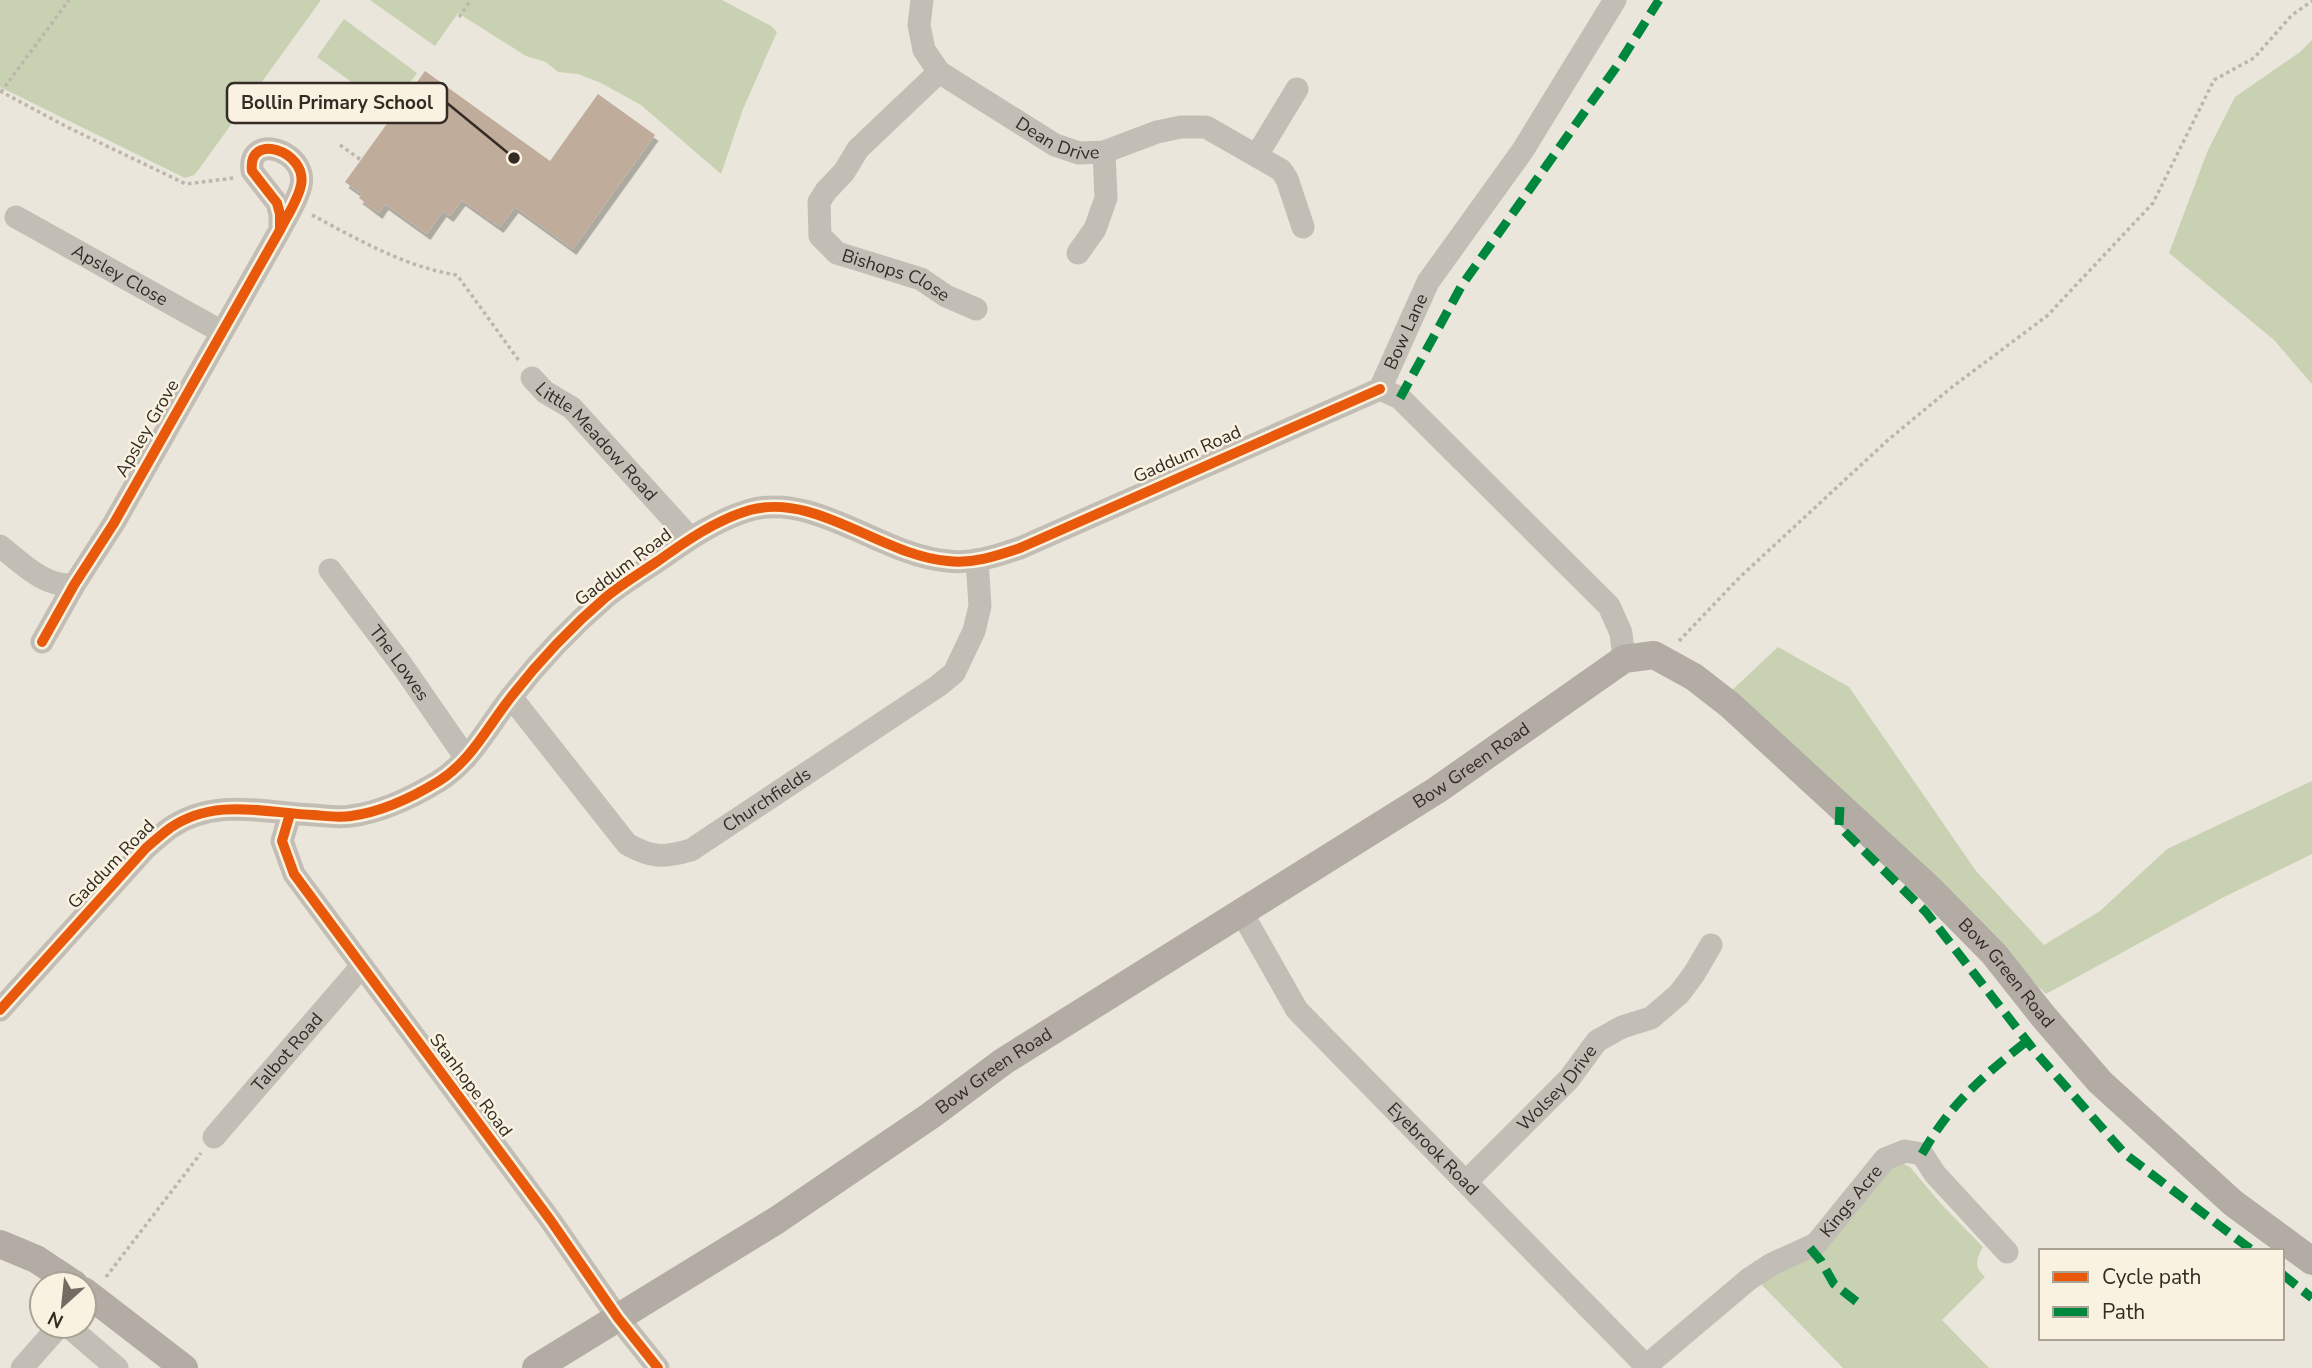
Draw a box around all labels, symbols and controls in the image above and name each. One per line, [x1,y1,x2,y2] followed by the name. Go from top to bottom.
[227,83,447,123] callout: Bollin Primary School
[241,90,433,116] text: Bollin Primary School
[1011,111,1100,165] street label: Dean Drive
[68,239,172,311] street label: Apsley Close
[839,243,955,307] street label: Bishops Close
[1378,290,1433,373] street label: Bow Lane
[109,375,185,481] street label: Apsley Grove
[530,377,663,506] street label: Little Meadow Road
[1129,420,1245,488] street label: Gaddum Road
[570,523,676,611] street label: Gaddum Road
[364,620,435,706] street label: The Lowes
[1408,717,1535,814] street label: Bow Green Road
[718,762,816,838] street label: Churchfields
[62,814,160,914] street label: Gaddum Road
[1953,913,2060,1033] street label: Bow Green Road
[246,1008,328,1097] street label: Talbot Road
[931,1022,1057,1120] street label: Bow Green Road
[424,1028,518,1142] street label: Stanhope Road
[1512,1040,1602,1136] street label: Wolsey Drive
[1382,1097,1484,1201] street label: Eyebrook Road
[1814,1160,1888,1242] street label: Kings Acre
[2039,1249,2284,1340] legend
[2102,1263,2201,1291] text: Cycle path
[28,1270,98,1340] north arrow
[2102,1298,2145,1326] text: Path
[43,1304,68,1334] text: N

